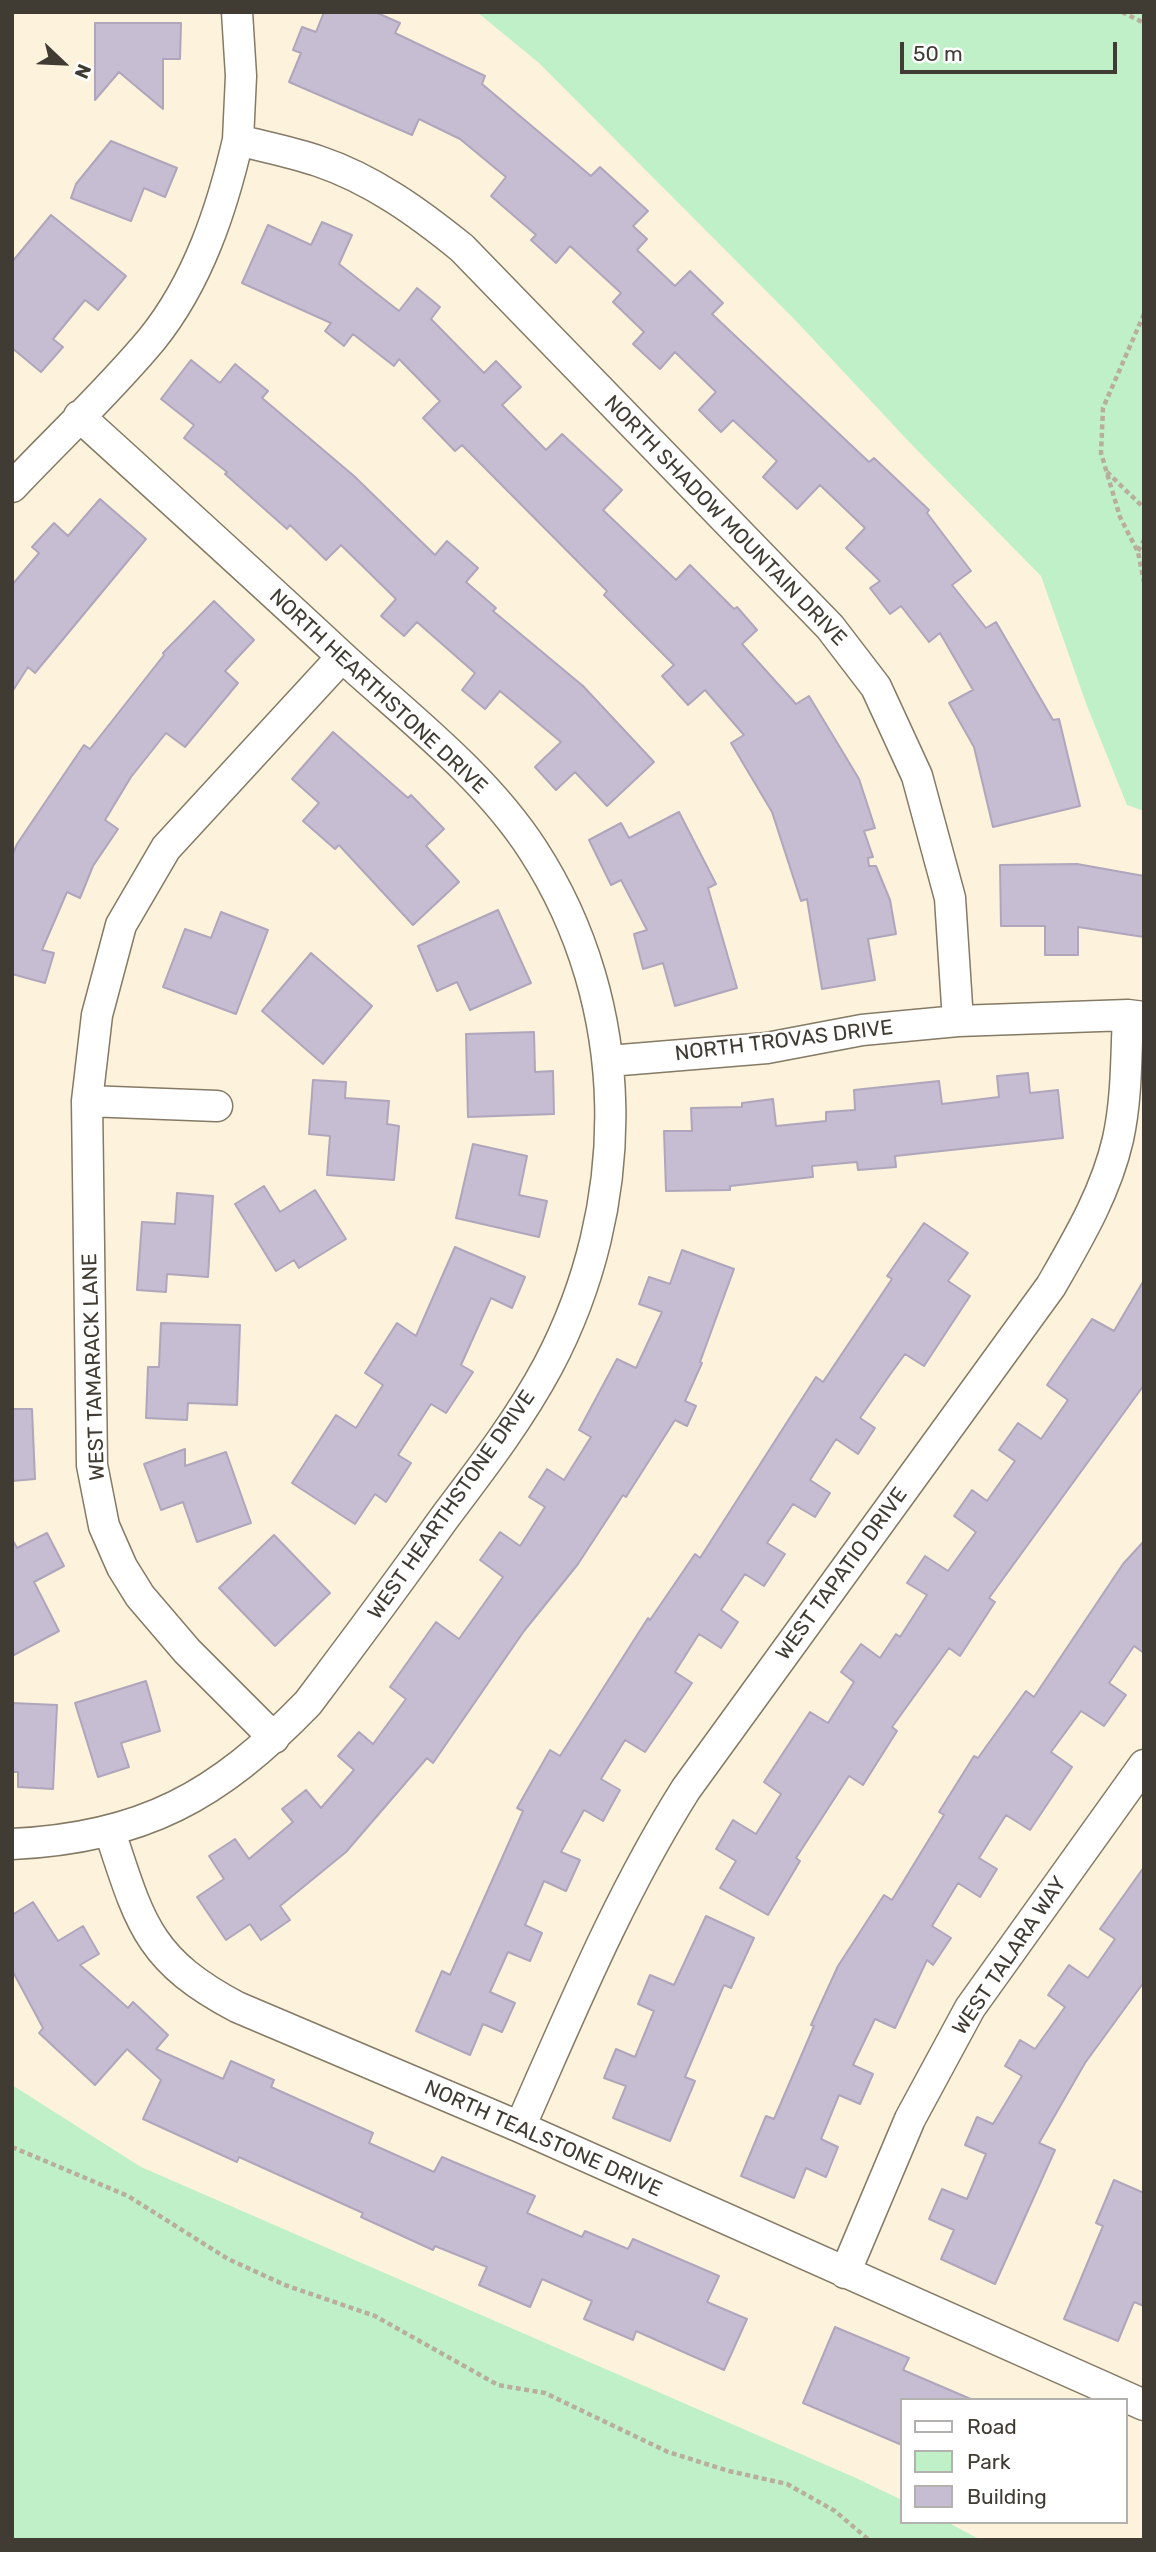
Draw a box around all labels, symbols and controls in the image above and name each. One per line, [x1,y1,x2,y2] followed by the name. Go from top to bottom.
[28,28,98,98] north arrow
[904,28,1121,72] scale bar
[913,41,963,66] text: 50 m
[70,61,96,82] text: N
[599,391,851,651] street label: NORTH SHADOW MOUNTAIN DRIVE
[264,584,492,800] street label: NORTH HEARTHSTONE DRIVE
[673,1015,895,1067] street label: NORTH TROVAS DRIVE
[77,1253,111,1481] street label: WEST TAMARACK LANE
[363,1385,541,1625] street label: WEST HEARTHSTONE DRIVE
[771,1483,913,1665] street label: WEST TAPATIO DRIVE
[948,1872,1072,2040] street label: WEST TALARA WAY
[420,2075,666,2203] street label: NORTH TEALSTONE DRIVE
[900,2398,1128,2524] legend
[967,2414,1017,2439] text: Road
[967,2449,1011,2474] text: Park
[967,2484,1047,2509] text: Building

